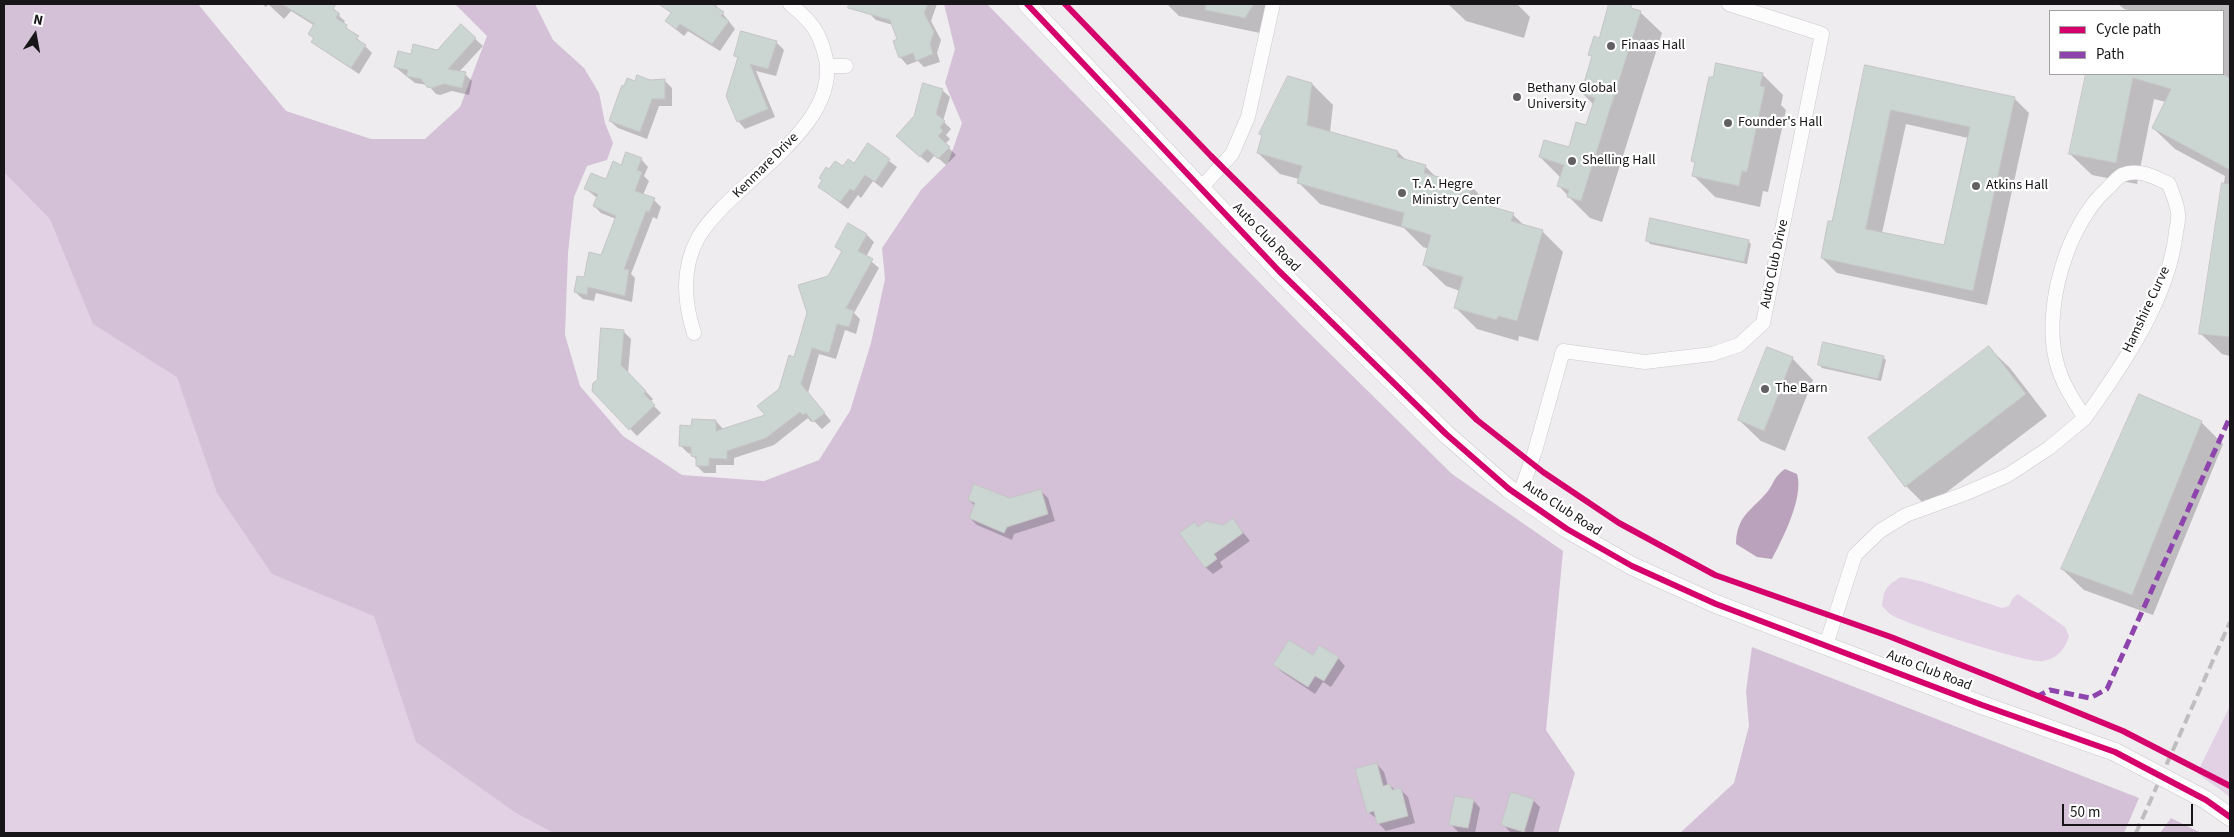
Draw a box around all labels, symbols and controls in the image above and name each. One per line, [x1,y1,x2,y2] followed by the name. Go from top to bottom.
[10,10,60,60] north arrow
[31,10,45,31] text: N
[2049,10,2224,75] legend
[2096,19,2161,40] text: Cycle path
[1621,38,1685,54] place label: Finaas Hall
[1605,40,1617,52] marker: Finaas Hall
[2096,44,2124,65] text: Path
[1527,81,1616,114] place label: Bethany Global University
[1511,91,1523,103] marker: Bethany Global University
[1738,115,1822,131] place label: Founder's Hall
[1722,117,1734,129] marker: Founder's Hall
[730,130,802,202] street label: Kenmare Drive
[1582,153,1655,169] place label: Shelling Hall
[1566,155,1578,167] marker: Shelling Hall
[1412,177,1501,210] place label: T. A. Hegre Ministry Center
[1986,178,2048,194] place label: Atkins Hall
[1970,180,1982,192] marker: Atkins Hall
[1396,187,1408,199] marker: T. A. Hegre Ministry Center
[1229,200,1303,276] street label: Auto Club Road
[1757,218,1793,310] street label: Auto Club Drive
[2120,264,2174,356] street label: Hamshire Curve
[1775,381,1828,397] place label: The Barn
[1759,383,1771,395] marker: The Barn
[1520,477,1604,541] street label: Auto Club Road
[1884,647,1974,695] street label: Auto Club Road
[2064,794,2195,826] scale bar
[2070,802,2100,823] text: 50 m

